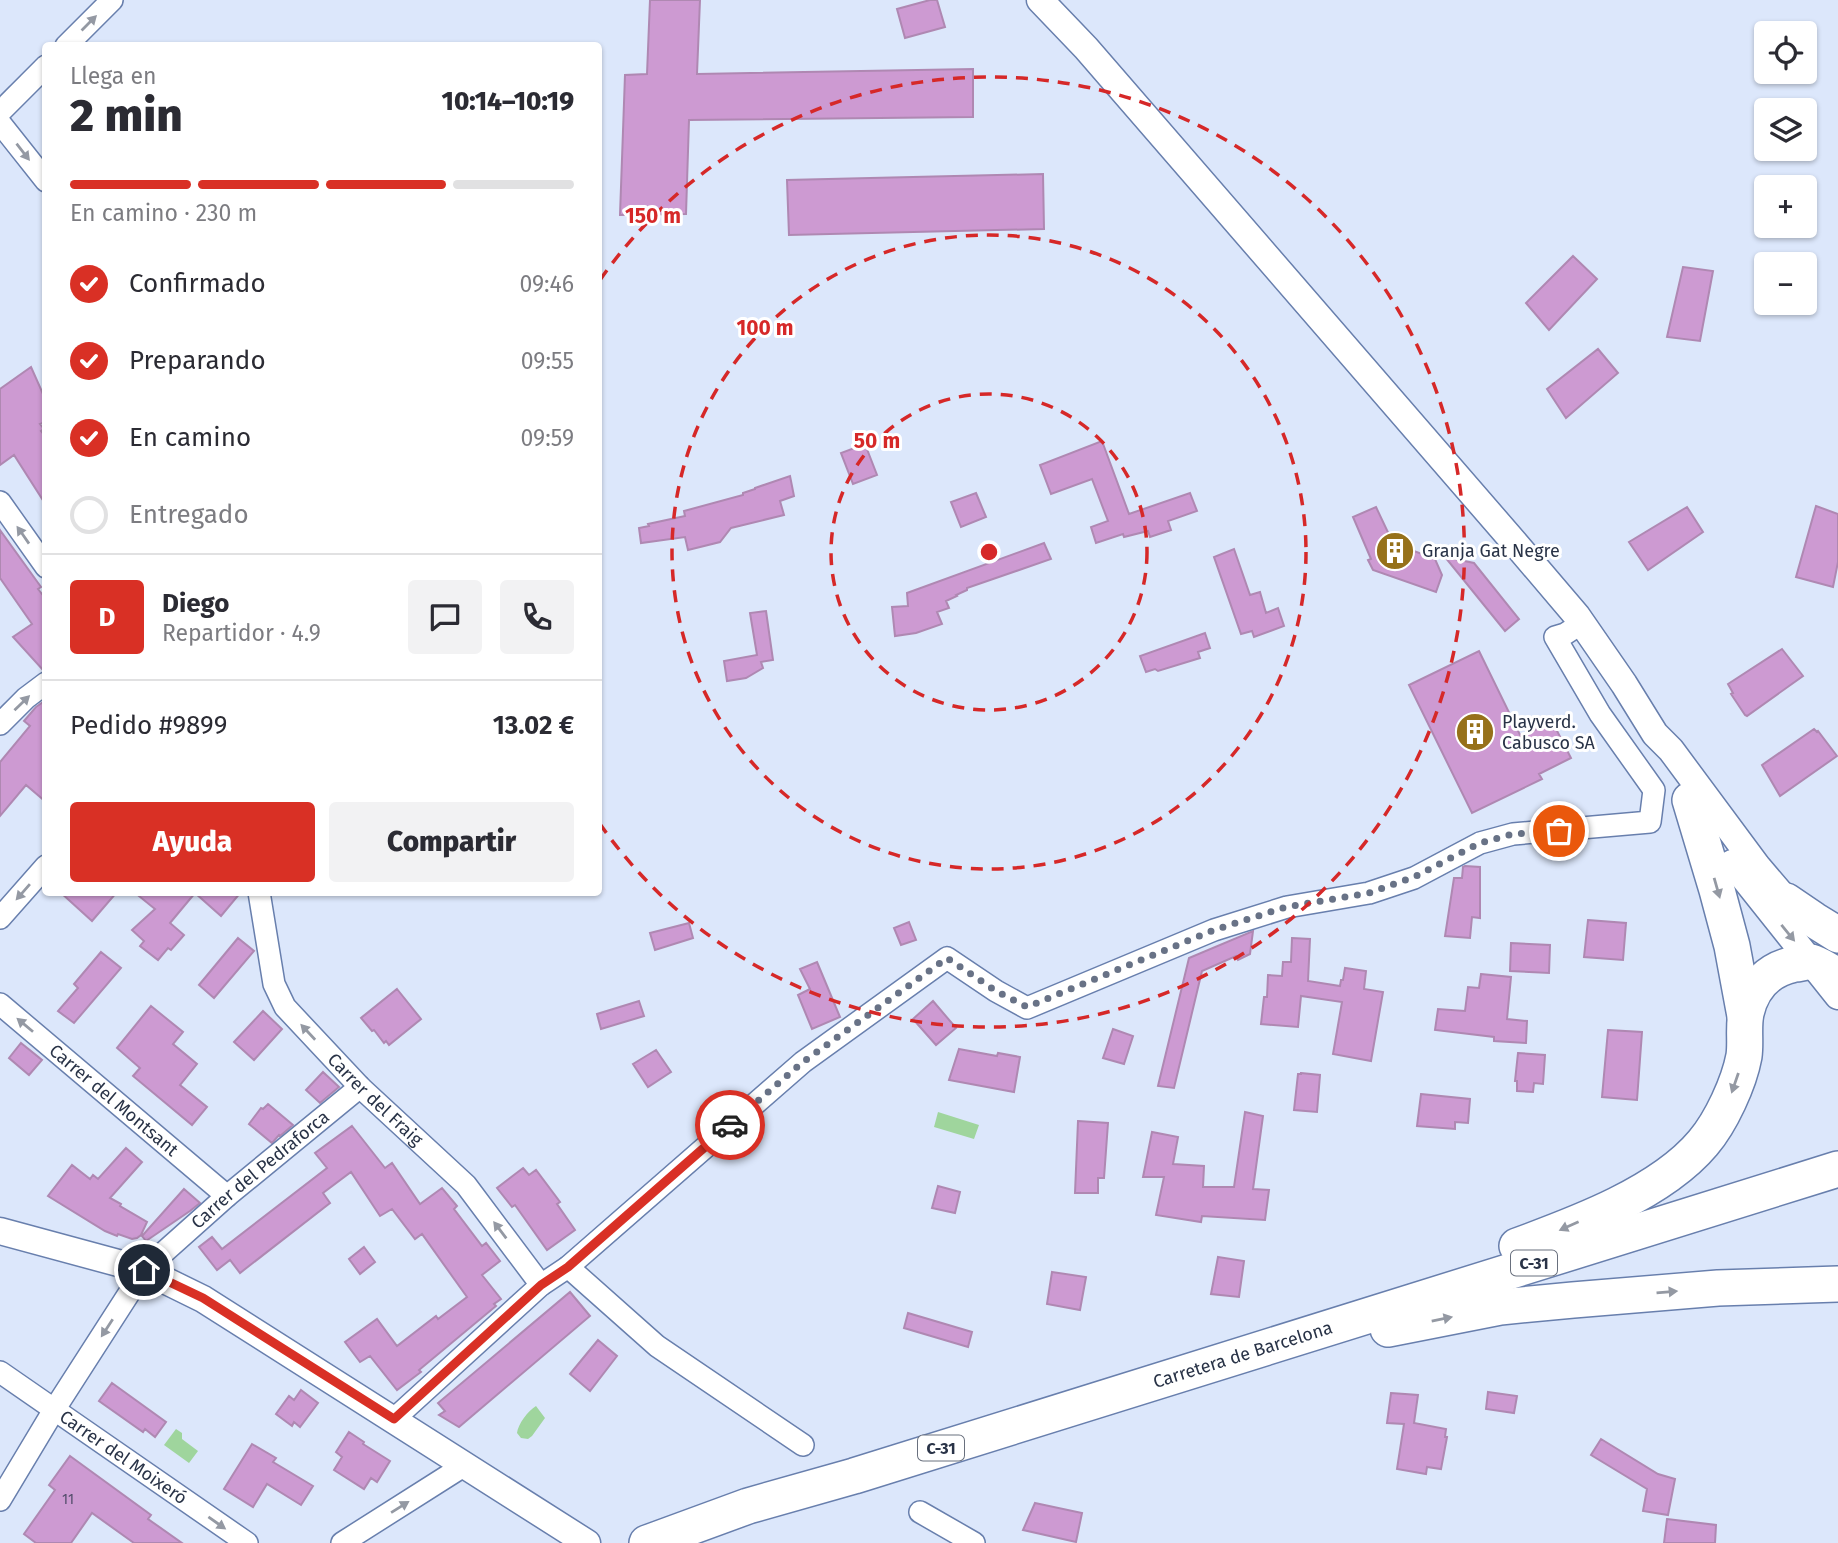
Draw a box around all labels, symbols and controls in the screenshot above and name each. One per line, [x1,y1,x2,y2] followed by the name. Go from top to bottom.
[80,15,97,31] one-way arrow
[1754,21,1817,315] map controls
[1754,21,1817,84] button: locate
[70,62,156,90] text: Llega en
[442,86,574,117] text: 10:14–10:19
[70,88,183,143] text: 2 min
[1754,98,1817,161] button: layers
[15,143,29,161] one-way arrow
[1754,175,1817,238] button: +
[70,199,257,227] text: En camino · 230 m
[625,203,681,229] text: 150 m
[1754,252,1817,315] button: −
[70,265,108,303] icon: check
[129,268,266,299] text: Confirmado
[519,270,574,298] text: 09:46
[736,315,794,341] text: 100 m
[70,342,108,380] icon: check
[129,345,266,376] text: Preparando
[521,347,574,375] text: 09:55
[70,419,108,457] icon: check
[129,422,251,453] text: En camino
[520,424,574,452] text: 09:59
[854,428,900,454] text: 50 m
[129,499,249,530] text: Entregado
[16,526,30,544] one-way arrow
[1374,530,1416,572] building icon: Granja Gat Negre
[977,540,1001,564] centre of rings
[1422,540,1560,562] place label: Granja Gat Negre
[408,580,482,654] button: chat
[500,580,574,654] button: phone
[162,588,230,619] text: Diego
[99,602,115,633] text: D
[162,619,321,647] text: Repartidor · 4.9
[13,695,30,711] one-way arrow
[70,710,227,741] text: Pedido #9899
[493,710,574,741] text: 13.02 €
[1454,711,1496,753] building icon: Playverd. Cabusco SA
[1502,711,1596,754] place label: Playverd. Cabusco SA
[1529,801,1589,861] pin
[70,802,315,882] button: Ayuda
[329,802,574,882] button: Compartir
[1540,812,1578,850] icon: bag
[1712,878,1722,899] one-way arrow
[15,883,31,901] one-way arrow
[1781,924,1796,942] one-way arrow
[16,1017,34,1033] one-way arrow
[301,1024,317,1041] one-way arrow
[45,1040,183,1161] street label: Carrer del Montsant
[323,1049,428,1151] street label: Carrer del Fraig
[1729,1073,1740,1094] one-way arrow
[695,1090,765,1160] courier
[187,1106,334,1234] street label: Carrer del Pedraforca
[711,1106,749,1144] icon: car
[1558,1221,1579,1232] one-way arrow
[492,1222,507,1240] one-way arrow
[114,1240,174,1300] pin
[1511,1250,1557,1275] road number: C-31
[125,1251,163,1289] icon: home
[1657,1286,1679,1297] one-way arrow
[1431,1313,1453,1324] one-way arrow
[1150,1316,1335,1393] street label: Carretera de Barcelona
[101,1318,114,1338] one-way arrow
[55,1406,191,1509] street label: Carrer del Moixeró
[918,1436,964,1460] road number: C-31
[62,1491,74,1508] house number: 11
[390,1500,409,1513] one-way arrow
[208,1516,226,1530] one-way arrow

